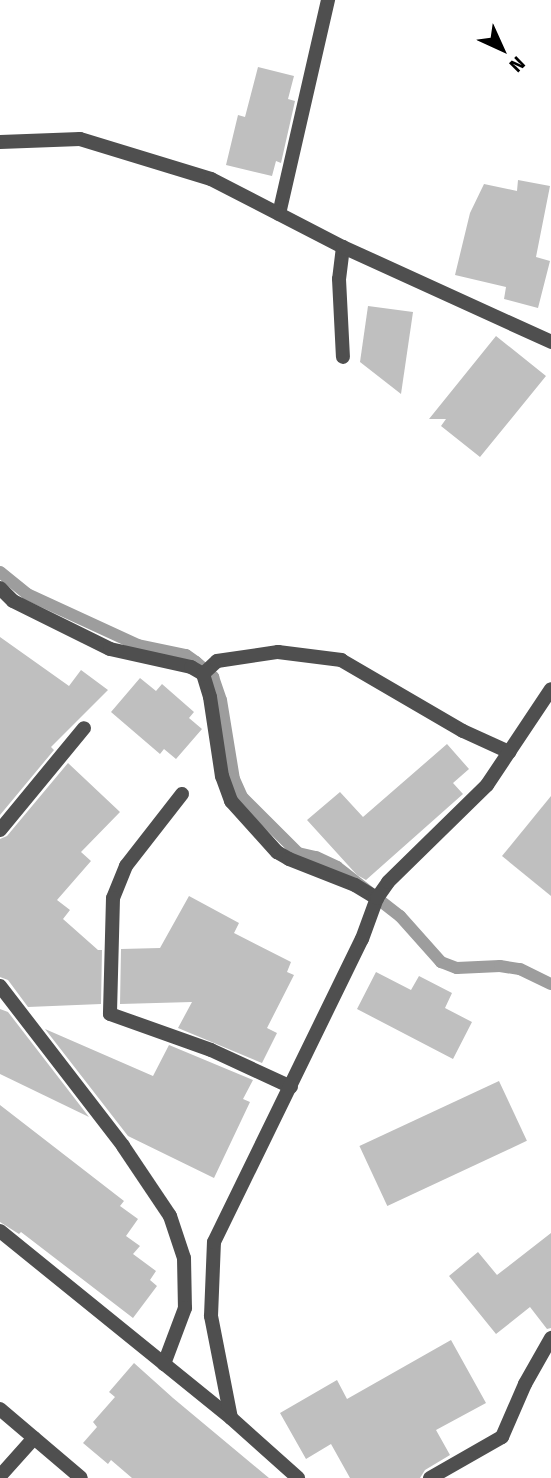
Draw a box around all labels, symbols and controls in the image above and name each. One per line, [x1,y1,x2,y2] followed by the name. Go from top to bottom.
[467,14,537,84] north arrow
[505,52,530,77] text: N

